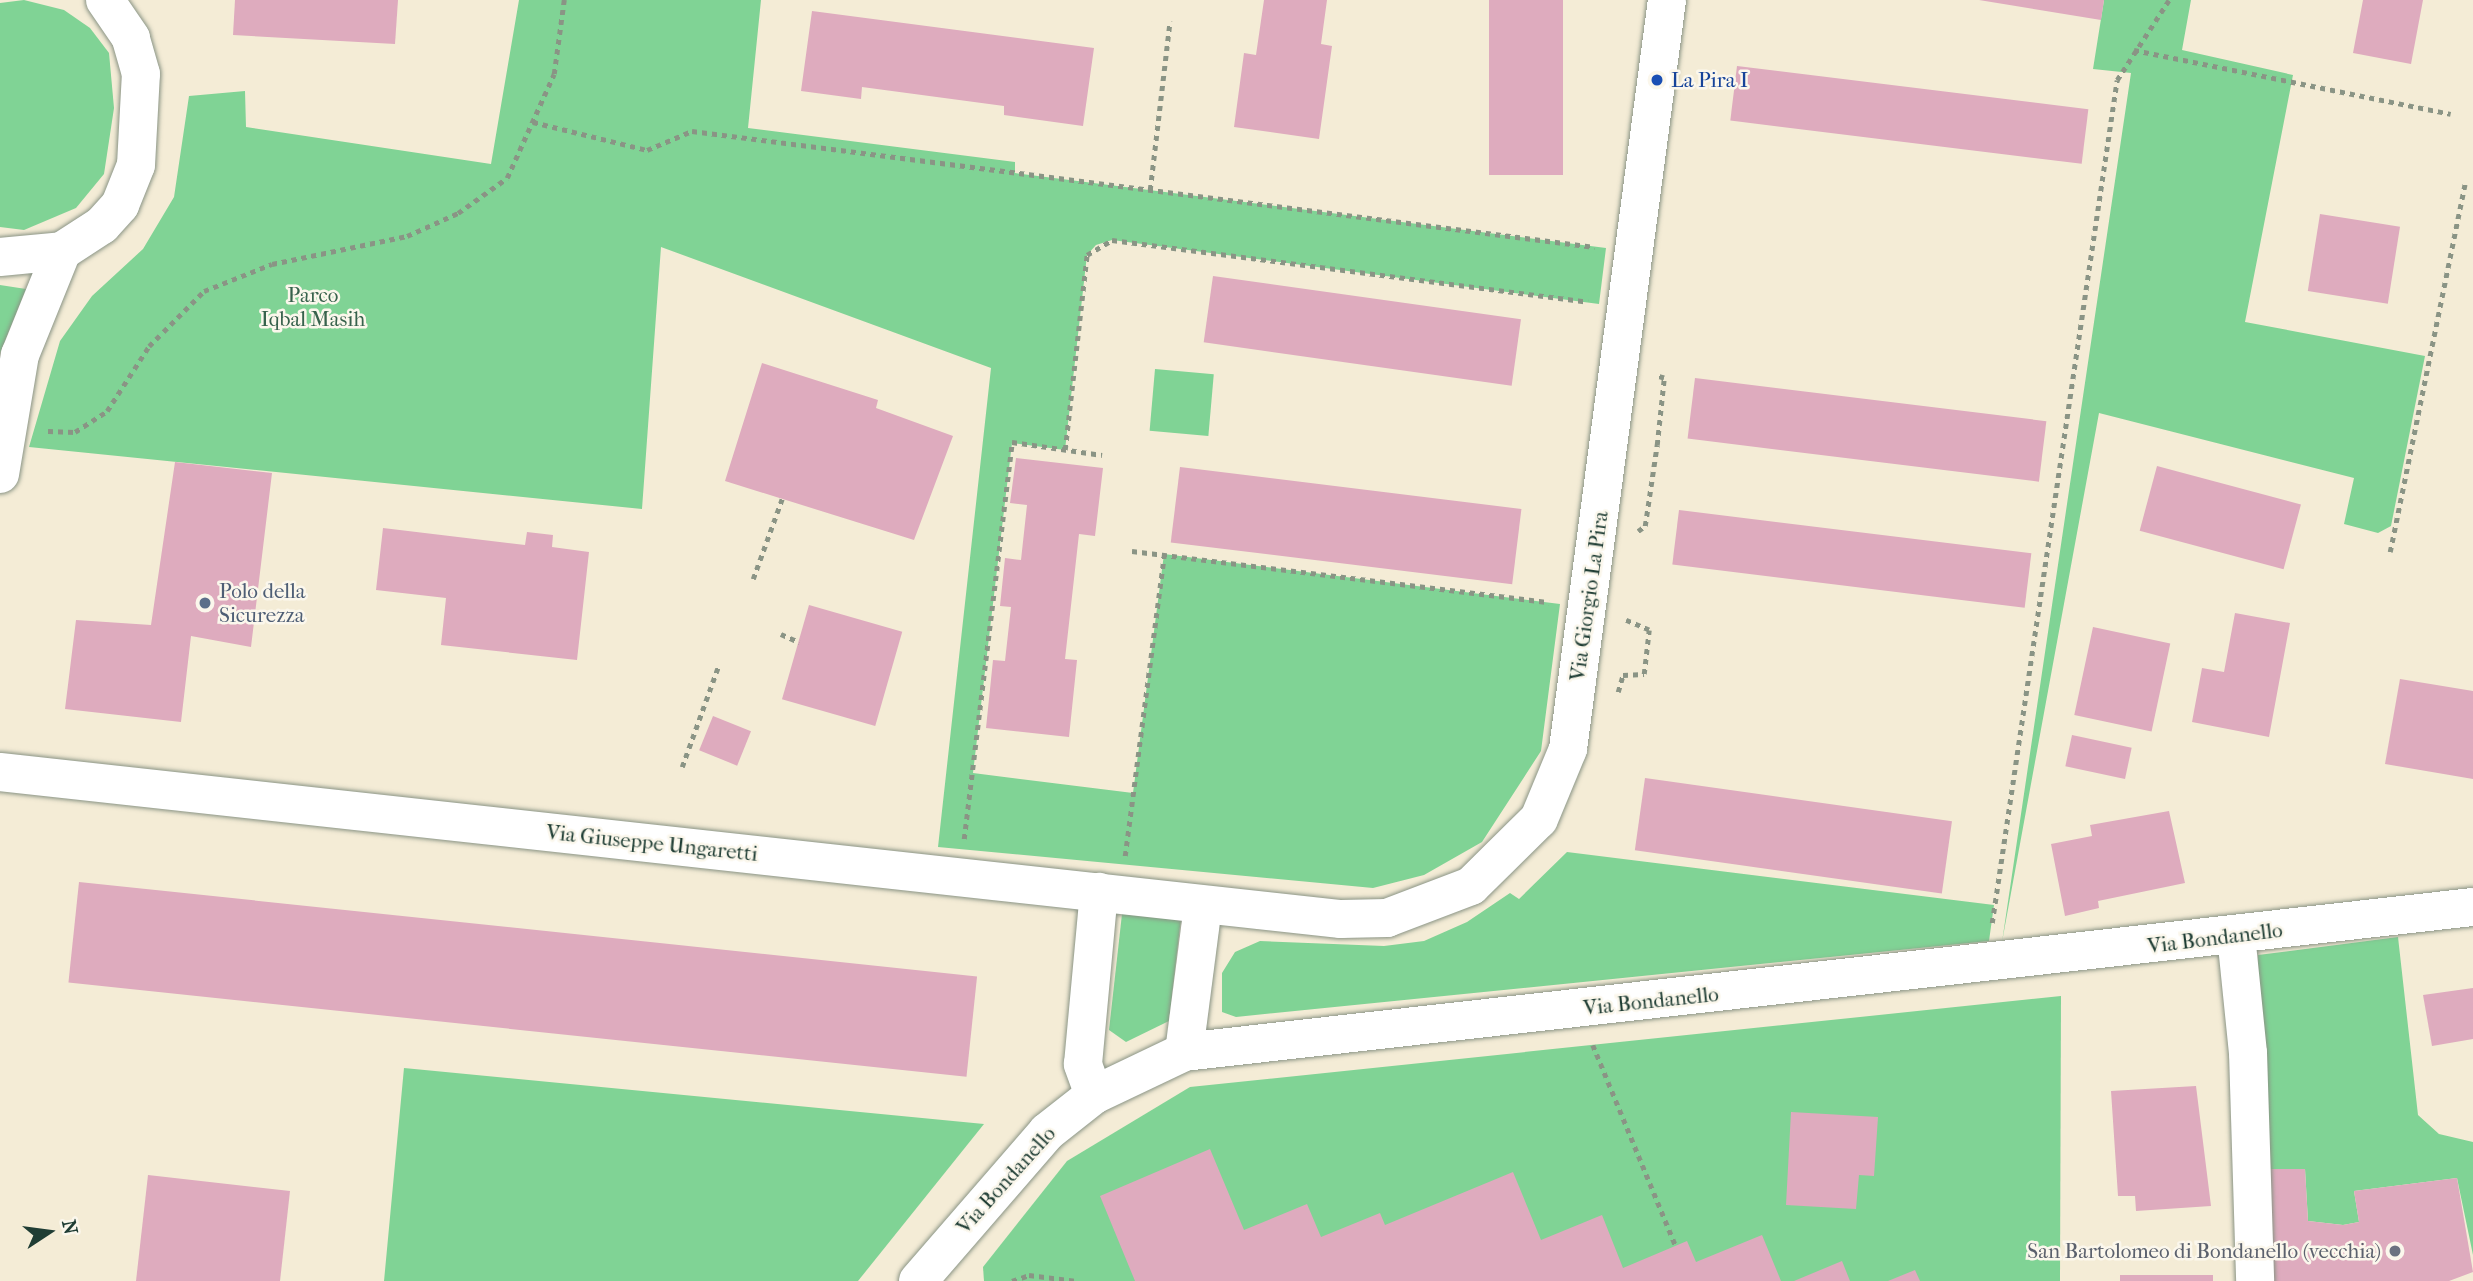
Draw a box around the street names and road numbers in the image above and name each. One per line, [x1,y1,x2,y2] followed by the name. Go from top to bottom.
[1565,509,1613,683] street label: Via Giorgio La Pira
[545,819,759,867] street label: Via Giuseppe Ungaretti
[2146,917,2284,959] street label: Via Bondanello
[1582,981,1720,1021] street label: Via Bondanello
[951,1121,1061,1239] street label: Via Bondanello

